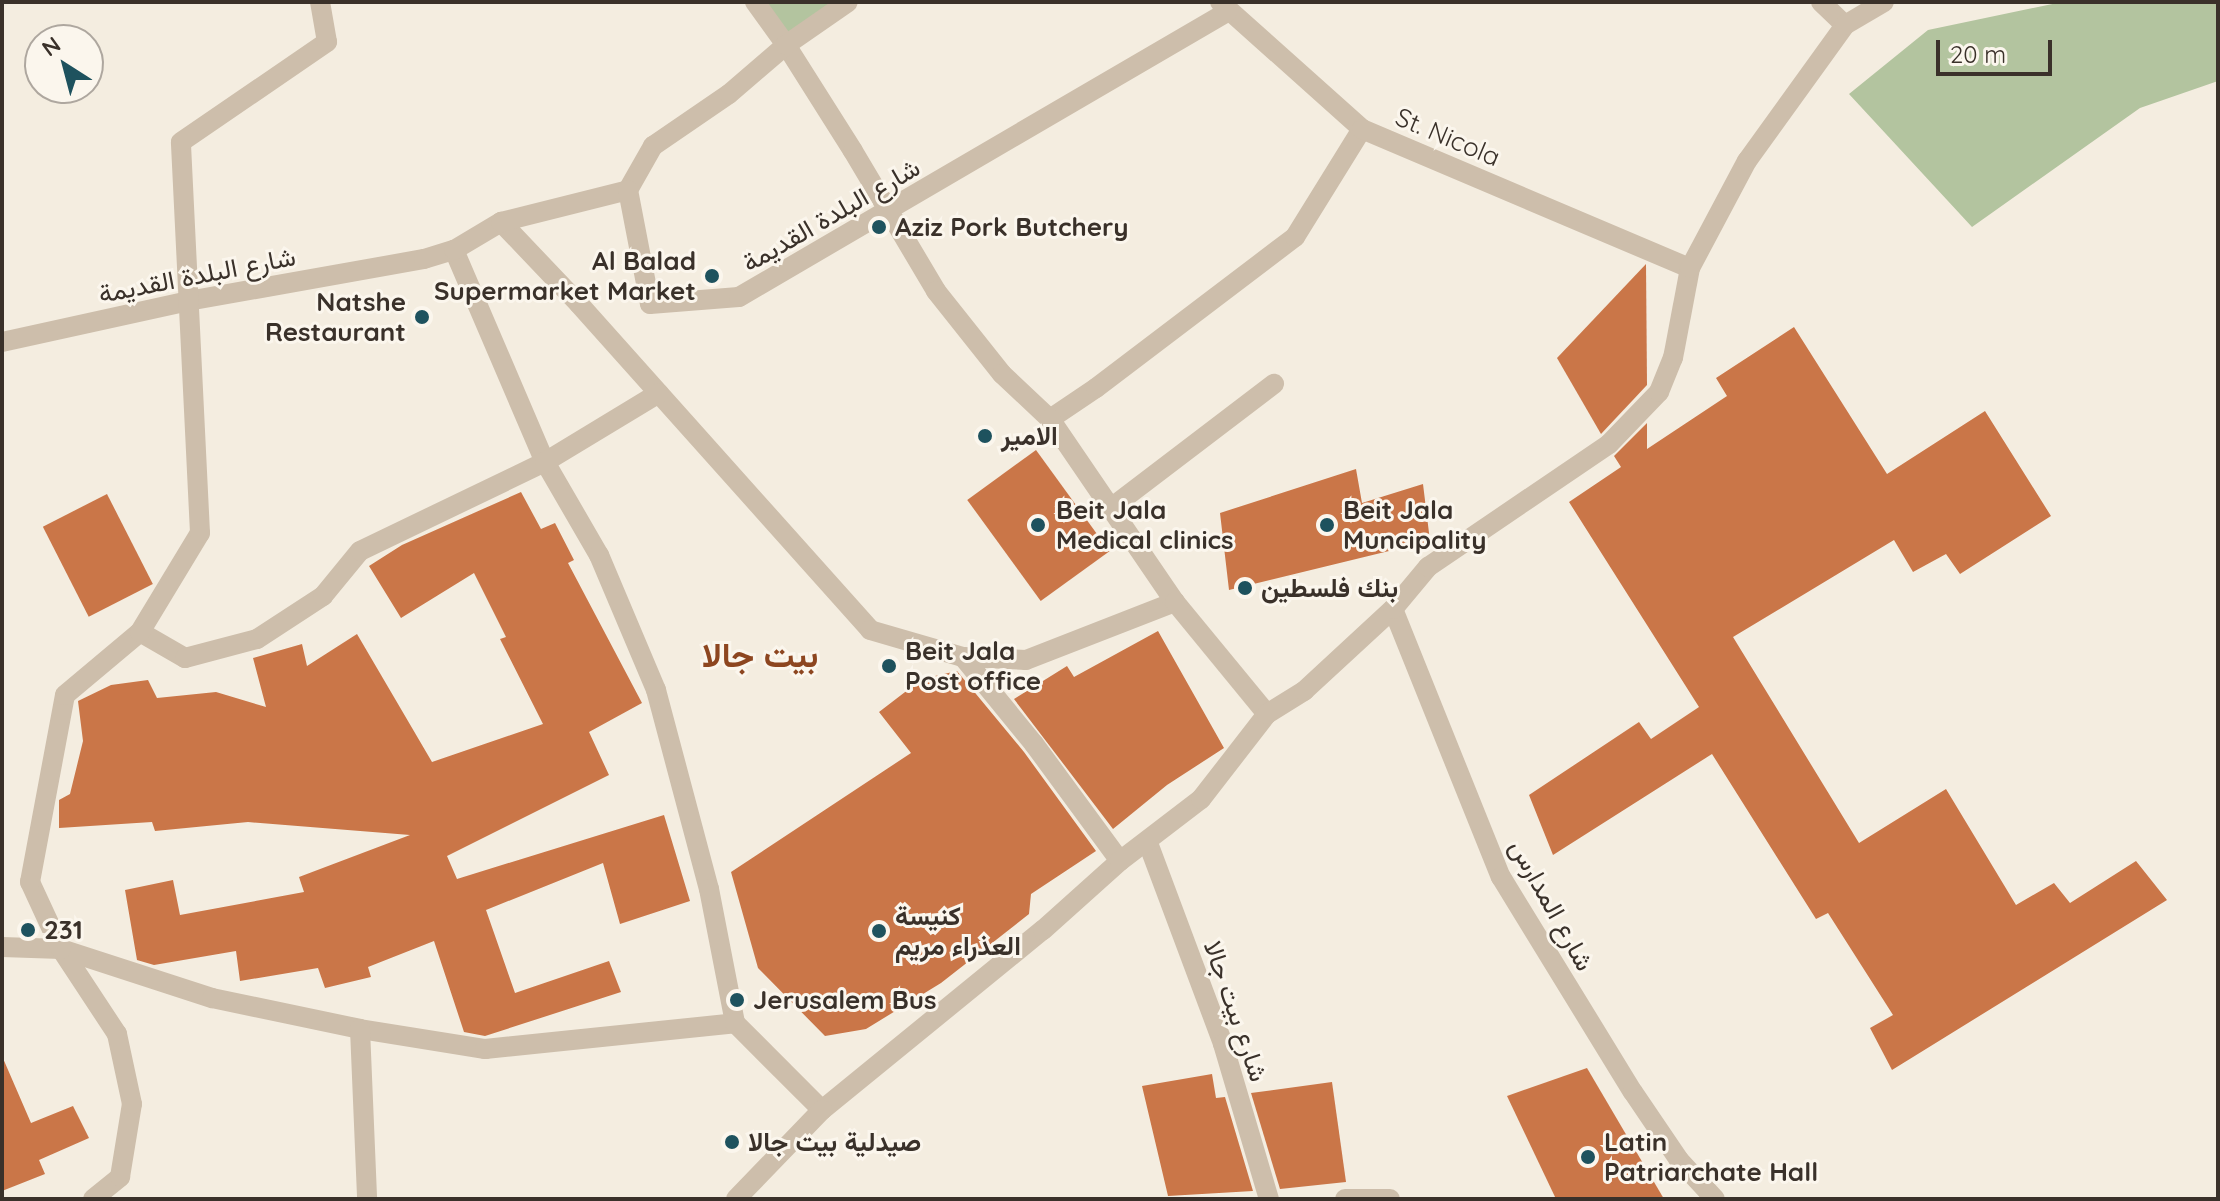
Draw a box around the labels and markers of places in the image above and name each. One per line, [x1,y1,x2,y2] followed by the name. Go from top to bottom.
[895,211,1129,243] place label: Aziz Pork Butchery
[870,218,888,236] marker: Aziz Pork Butchery
[434,245,696,306] place label: Al Balad Supermarket Market
[703,267,721,285] marker: Al Balad Supermarket Market
[265,286,406,348] place label: Natshe Restaurant
[413,308,431,326] marker: Natshe Restaurant
[1001,420,1058,452] place label: الامير
[976,427,994,445] marker: الامير
[1056,494,1234,556] place label: Beit Jala Medical clinics
[1343,494,1486,556] place label: Beit Jala Muncipality
[1027,514,1049,536] marker: Beit Jala Medical clinics
[1318,516,1336,534] marker: Beit Jala Muncipality
[1261,572,1398,604] place label: بنك فلسطين
[1236,579,1254,597] marker: بنك فلسطين
[905,635,1041,696] place label: Beit Jala Post office
[880,657,898,675] marker: Beit Jala Post office
[895,900,1021,962] place label: كنيسة العذراء مريم
[44,914,83,946] place label: 231
[19,921,37,939] marker: 231
[870,922,888,940] marker: كنيسة العذراء مريم
[753,984,936,1016] place label: Jerusalem Bus
[728,991,746,1009] marker: Jerusalem Bus
[748,1126,921,1158] place label: صيدلية بيت جالا
[1604,1126,1818,1188] place label: Latin Patriarchate Hall
[723,1133,741,1151] marker: صيدلية بيت جالا
[1579,1148,1597,1166] marker: Latin Patriarchate Hall

